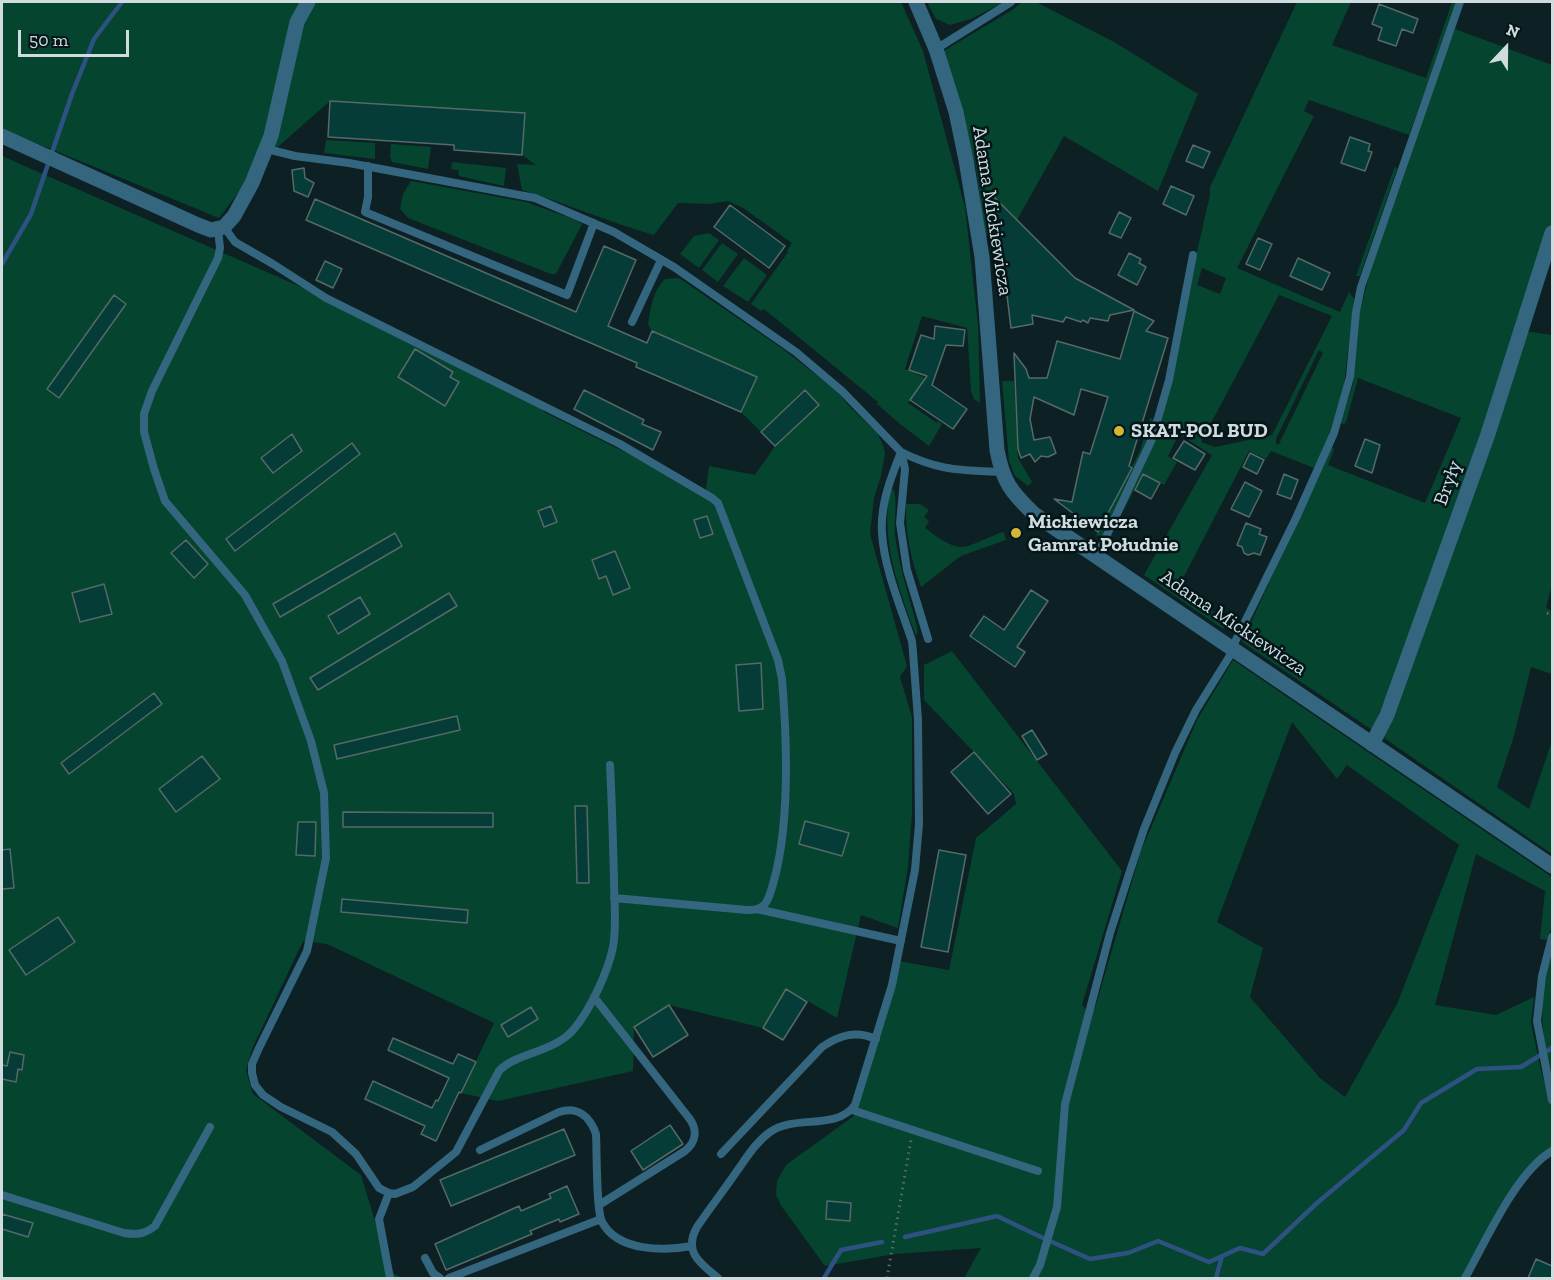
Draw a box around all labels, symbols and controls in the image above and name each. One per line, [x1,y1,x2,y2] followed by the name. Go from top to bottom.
[21,18,132,56] scale bar
[1476,18,1536,78] north arrow
[1504,20,1522,42] text: N
[29,29,68,51] text: 50 m
[967,124,1017,298] street label: Adama Mickiewicza
[1131,419,1268,443] place label: SKAT-POL BUD
[1112,424,1126,438] marker: SKAT-POL BUD
[1429,457,1467,509] street label: Bryły
[1028,510,1178,557] place label: Mickiewicza Gamrat Południe
[1009,526,1023,540] marker: Mickiewicza Gamrat Południe
[1155,565,1311,681] street label: Adama Mickiewicza

